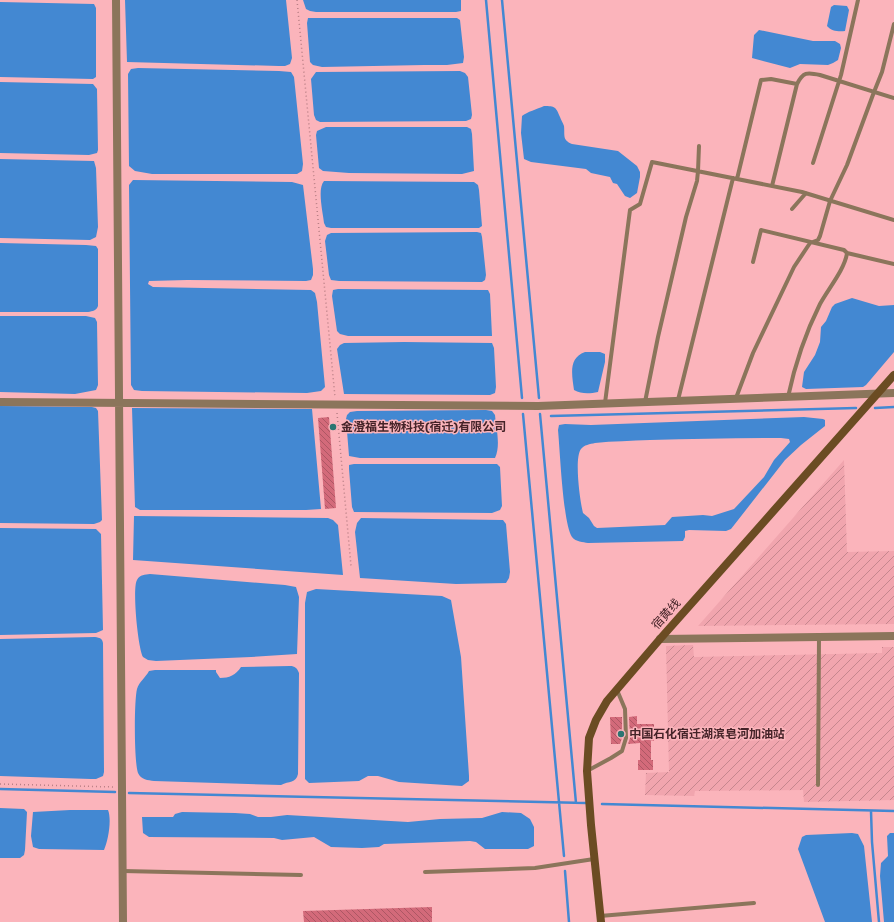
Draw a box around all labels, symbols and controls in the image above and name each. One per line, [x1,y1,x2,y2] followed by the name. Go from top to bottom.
[341,420,506,434] place label: 金澄福生物科技(宿迁)有限公司
[328,422,338,432] marker: 金澄福生物科技(宿迁)有限公司
[649,596,683,632] street label: 宿黄线
[629,727,785,741] place label: 中国石化宿迁湖滨皂河加油站
[616,729,626,739] marker: 中国石化宿迁湖滨皂河加油站

